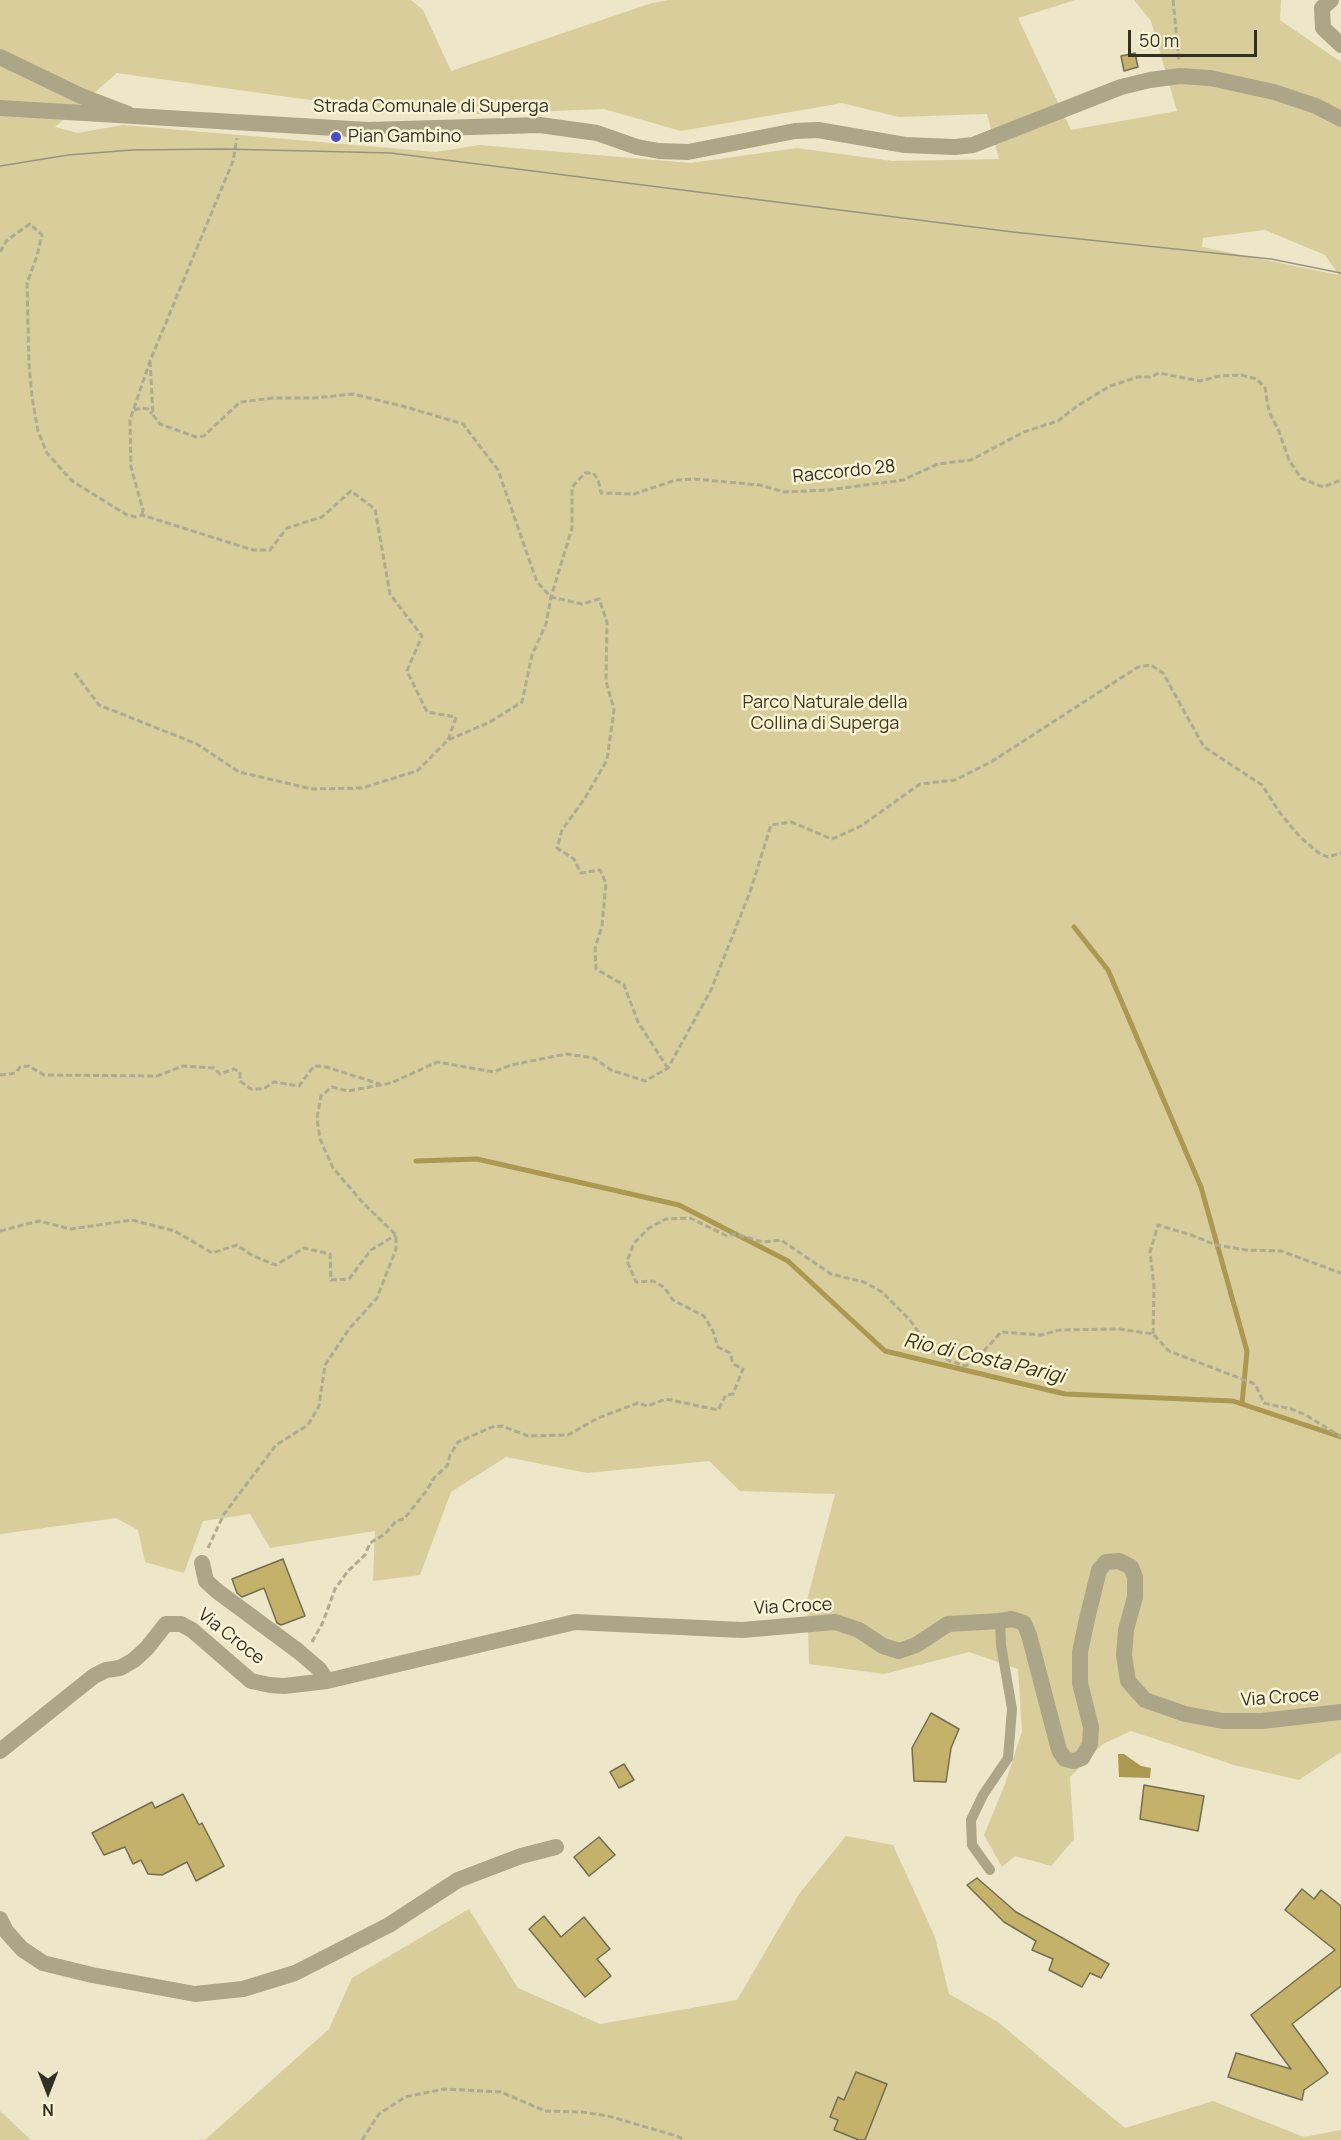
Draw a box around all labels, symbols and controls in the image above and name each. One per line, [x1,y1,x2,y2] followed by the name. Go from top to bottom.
[1131,18,1260,56] scale bar
[1139,28,1179,52] text: 50 m
[313,96,549,118] street label: Strada Comunale di Superga
[348,126,461,148] place label: Pian Gambino
[329,130,343,144] marker: Pian Gambino
[791,456,897,488] street label: Raccordo 28
[743,692,907,734] park label: Parco Naturale della Collina di Superga
[901,1329,1067,1389] water label: Rio di Costa Parigi
[753,1594,833,1620] street label: Via Croce
[193,1604,269,1670] street label: Via Croce
[1240,1684,1320,1712] street label: Via Croce
[18,2062,78,2122] north arrow
[42,2099,54,2121] text: N

